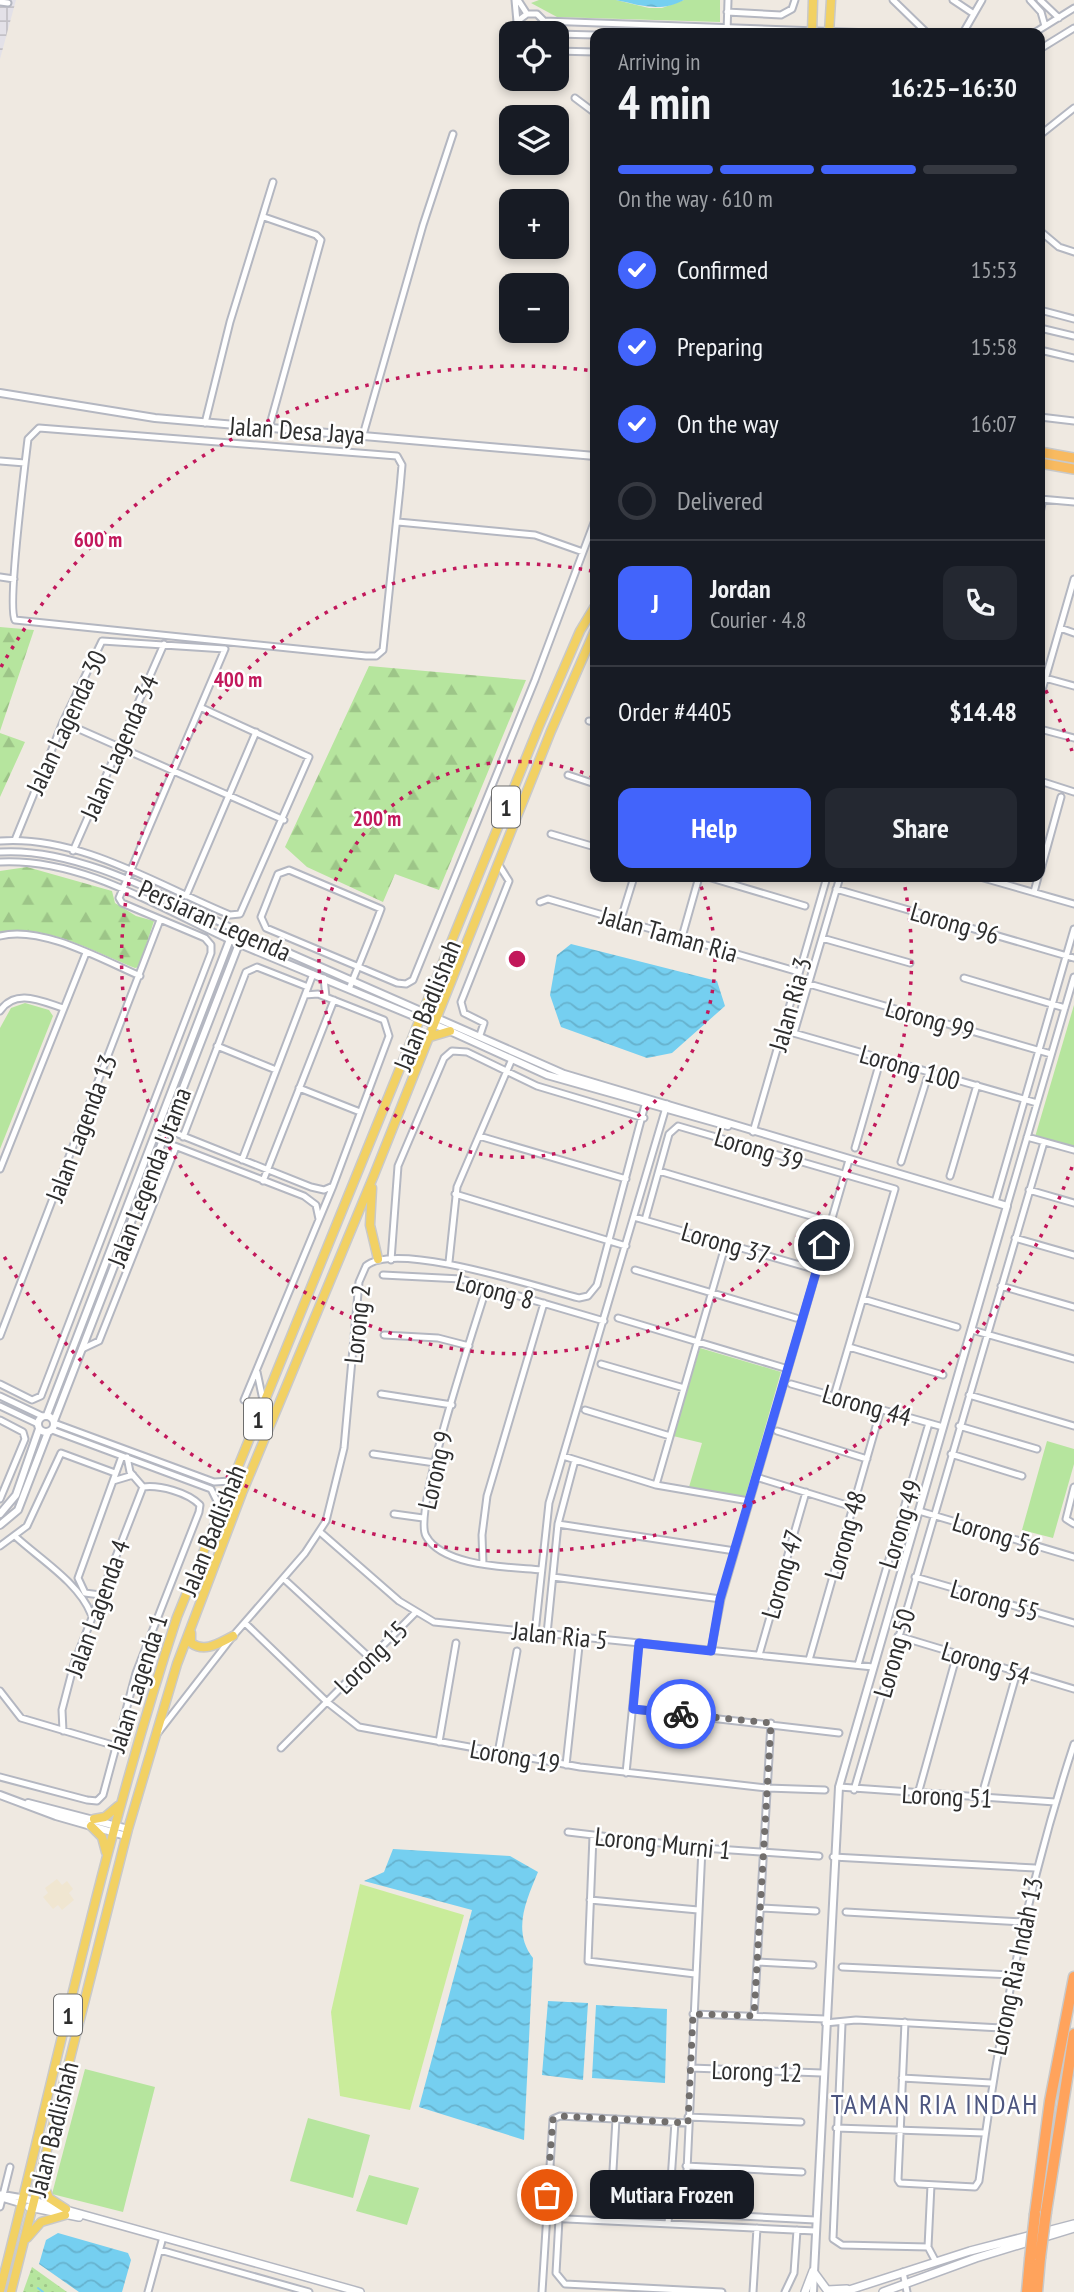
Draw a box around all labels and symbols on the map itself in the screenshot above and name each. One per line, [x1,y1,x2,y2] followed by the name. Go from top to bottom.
[227,409,366,451] street label: Jalan Desa Jaya
[74,526,122,553] text: 600 m
[18,645,114,800] street label: Jalan Lagenda 30
[214,666,262,693] text: 400 m
[72,669,166,825] street label: Jalan Lagenda 34
[492,786,520,828] road number: 1
[353,805,401,832] text: 200 m
[134,872,296,968] street label: Persiaran Legenda
[907,895,1003,951] street label: Lorong 96
[595,898,742,969] street label: Jalan Taman Ria
[386,935,468,1076] street label: Jalan Badlishah
[505,947,529,971] centre of rings
[761,953,819,1056] street label: Jalan Ria 3
[882,991,978,1047] street label: Lorong 99
[856,1037,964,1097] street label: Lorong 100
[37,1050,124,1207] street label: Jalan Lagenda 13
[99,1083,198,1272] street label: Jalan Legenda Utama
[711,1120,807,1178] street label: Lorong 39
[678,1215,774,1271] street label: Lorong 37
[794,1215,854,1275] pin
[453,1264,537,1316] street label: Lorong 8
[336,1283,378,1365] street label: Lorong 2
[819,1377,915,1433] street label: Lorong 44
[244,1399,272,1440] road number: 1
[410,1428,460,1512] street label: Lorong 9
[171,1460,253,1601] street label: Jalan Badlishah
[871,1476,929,1572] street label: Lorong 49
[817,1487,873,1583] street label: Lorong 48
[949,1505,1045,1563] street label: Lorong 56
[754,1526,810,1622] street label: Lorong 47
[57,1535,137,1682] street label: Jalan Lagenda 4
[947,1572,1043,1628] street label: Lorong 55
[866,1605,922,1701] street label: Lorong 50
[99,1610,175,1757] street label: Jalan Lagenda 1
[327,1613,415,1701] street label: Lorong 15
[510,1613,609,1656] street label: Jalan Ria 5
[938,1634,1035,1692] street label: Lorong 54
[646,1679,716,1749] courier
[467,1732,563,1780] street label: Lorong 19
[901,1777,993,1815] street label: Lorong 51
[593,1819,733,1867] street label: Lorong Murni 1
[980,1874,1050,2058] street label: Lorong Ria Indah 13
[54,1994,82,2036] road number: 1
[711,2053,803,2089] street label: Lorong 12
[20,2058,86,2201] street label: Jalan Badlishah
[831,2085,1039,2122] district label: TAMAN RIA INDAH
[517,2165,577,2225] pin
[589,2170,754,2220] callout: Mutiara Frozen

